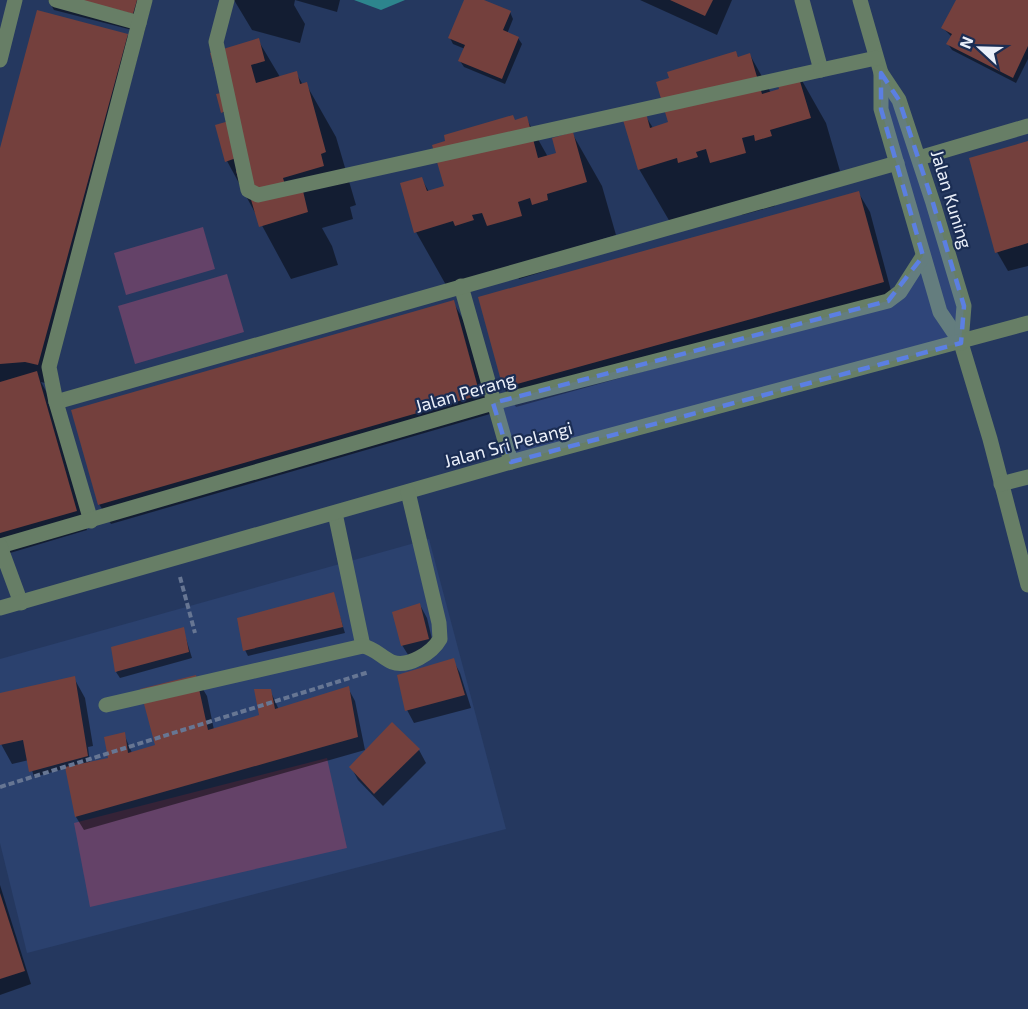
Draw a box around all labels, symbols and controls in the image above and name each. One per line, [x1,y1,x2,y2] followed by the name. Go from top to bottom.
[950,18,1010,78] north arrow
[955,33,977,51] text: N
[927,147,977,251] street label: Jalan Kuning
[412,367,518,417] street label: Jalan Perang
[441,416,575,472] street label: Jalan Sri Pelangi

